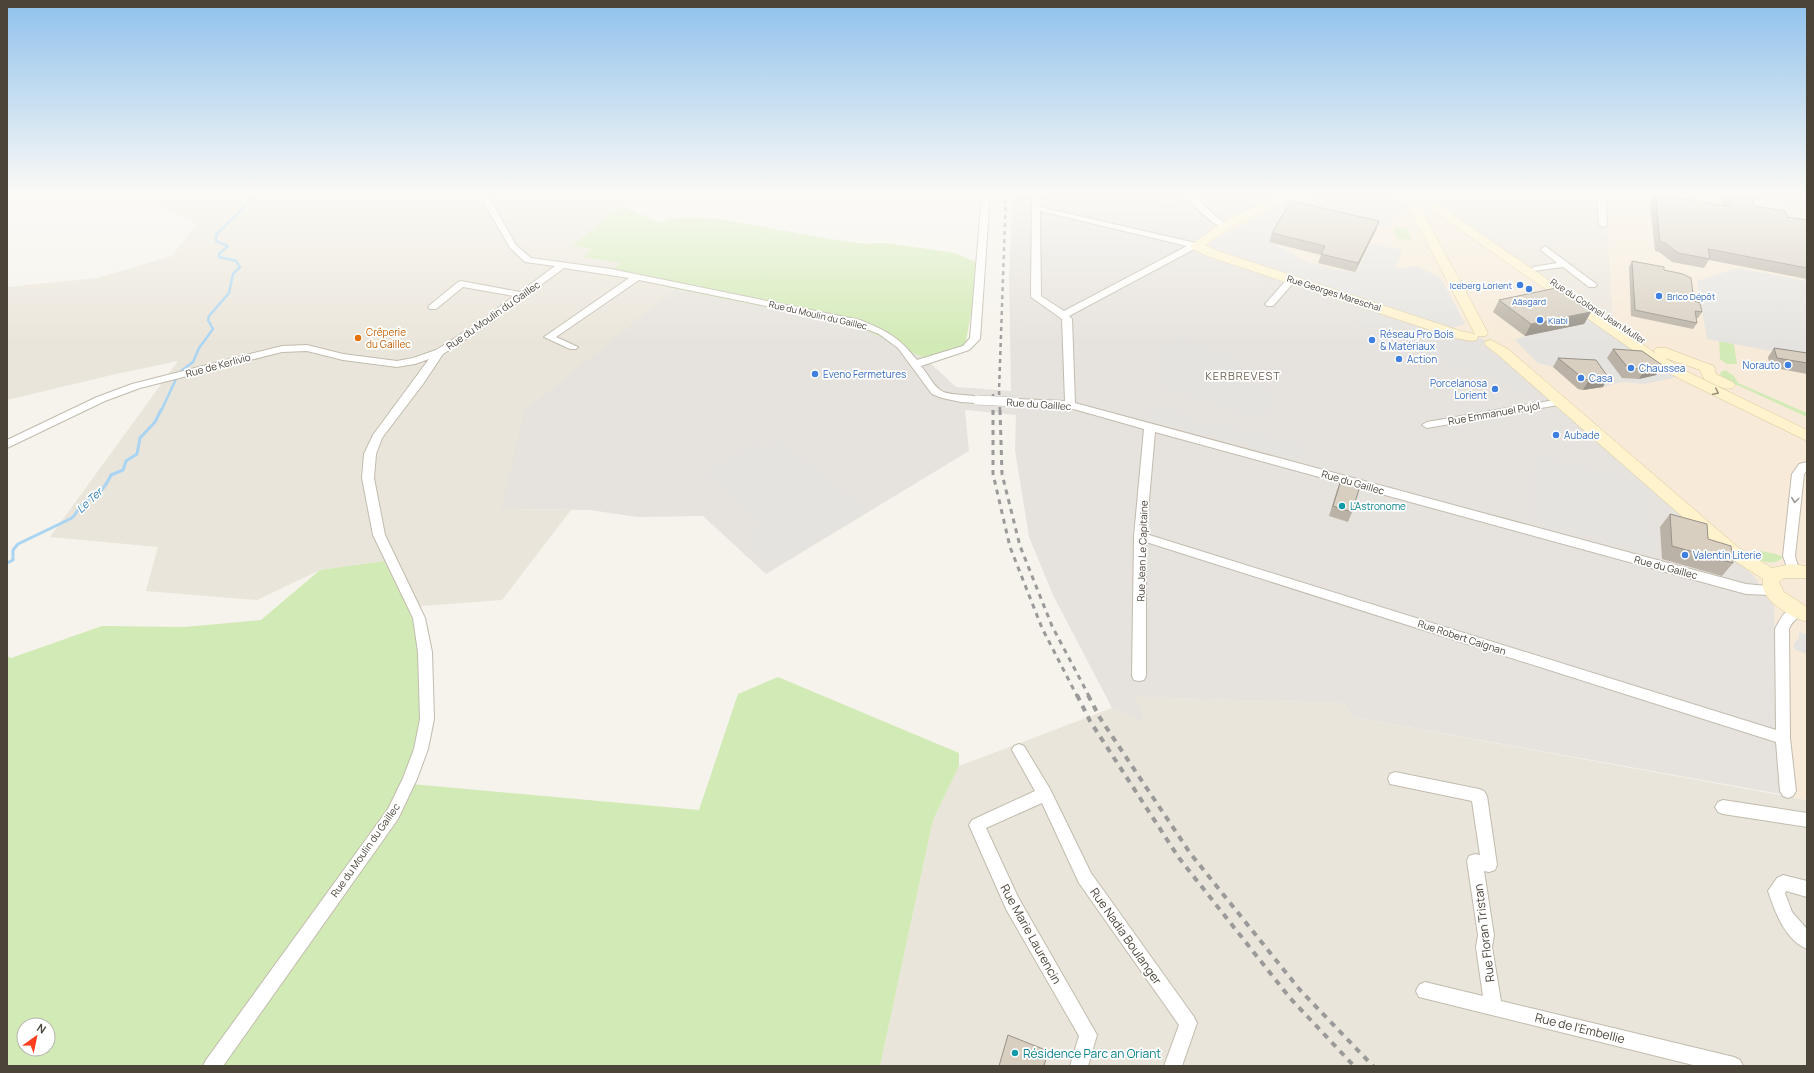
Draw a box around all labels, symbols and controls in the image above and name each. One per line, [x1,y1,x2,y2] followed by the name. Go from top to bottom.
[1285,272,1383,314] street label: Rue Georges Mareschal
[1548,275,1649,347] street label: Rue du Colonel Jean Muller
[443,277,543,353] street label: Rue du Moulin du Gaillec
[1450,279,1512,292] place label: Iceberg Lorient
[1515,280,1525,290] marker: Iceberg Lorient
[1524,284,1534,294] marker: Aäsgard
[1667,290,1716,303] place label: Brico Dépôt
[1654,291,1664,301] marker: Brico Dépôt
[1512,295,1546,308] place label: Aäsgard
[768,297,868,333] street label: Rue du Moulin du Gaillec
[1548,314,1568,327] place label: Kiabi
[1535,315,1545,325] marker: Kiabi
[366,325,411,351] place label: Crêperie du Gaillec
[1380,327,1454,353] place label: Réseau Pro Bois & Matériaux
[353,333,363,343] marker: Crêperie du Gaillec
[1367,335,1377,345] marker: Réseau Pro Bois & Matériaux
[184,350,252,380] street label: Rue de Kerlivio
[1407,352,1437,366] place label: Action
[1394,354,1404,364] marker: Action
[1743,358,1780,372] place label: Norauto
[1783,360,1793,370] marker: Norauto
[1639,361,1685,375] place label: Chaussea
[1626,363,1636,373] marker: Chaussea
[823,367,906,381] place label: Eveno Fermetures
[1205,368,1281,383] district label: KERBREVEST
[810,369,820,379] marker: Eveno Fermetures
[1589,371,1613,385] place label: Casa
[1576,373,1586,383] marker: Casa
[1430,376,1487,402] place label: Porcelanosa Lorient
[1490,384,1500,394] marker: Porcelanosa Lorient
[1712,387,1719,395] one-way arrow
[1006,395,1072,413] street label: Rue du Gaillec
[1447,398,1541,428] street label: Rue Emmanuel Pujol
[1564,428,1600,442] place label: Aubade
[1551,430,1561,440] marker: Aubade
[1320,466,1387,498] street label: Rue du Gaillec
[73,483,107,516] water label: Le Ter
[1791,497,1800,503] one-way arrow
[1350,499,1406,513] place label: L'Astronome
[1133,500,1151,602] street label: Rue Jean Le Capitaine
[1337,501,1347,511] marker: L'Astronome
[1693,548,1761,562] place label: Valentin Literie
[1680,550,1690,560] marker: Valentin Literie
[1633,552,1700,582] street label: Rue du Gaillec
[1416,616,1508,658] street label: Rue Robert Caignan
[327,800,403,900] street label: Rue du Moulin du Gaillec
[996,881,1066,987] street label: Rue Marie Laurencin
[1470,883,1498,983] street label: Rue Floran Tristan
[1086,884,1166,988] street label: Rue Nadia Boulanger
[1533,1009,1627,1047] street label: Rue de l'Embellie
[16,1017,56,1057] north arrow
[34,1020,49,1037] text: N
[1023,1045,1161,1062] place label: Résidence Parc an Oriant
[1010,1048,1020,1058] marker: Résidence Parc an Oriant

